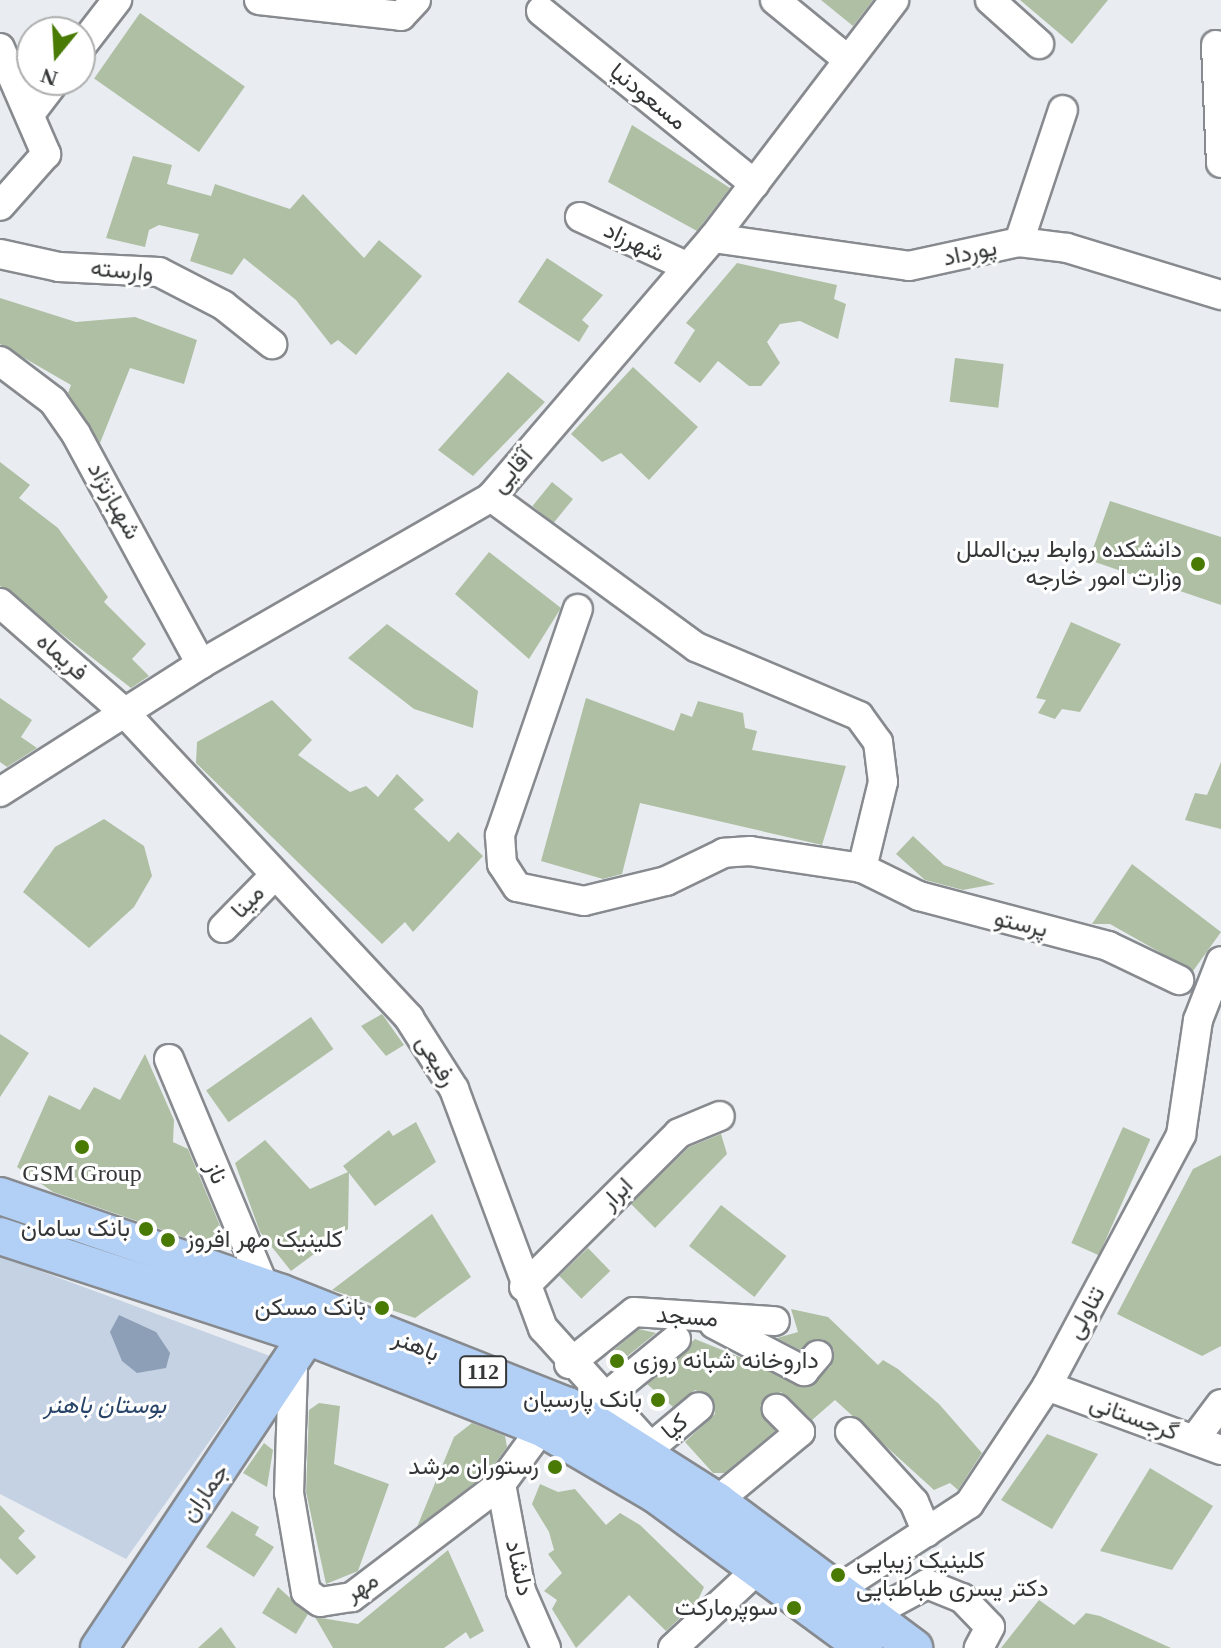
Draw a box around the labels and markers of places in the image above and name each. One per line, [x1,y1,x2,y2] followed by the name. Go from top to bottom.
[956,536,1182,592] place label: دانشکده روابط بین‌الملل وزارت امور خارجه
[1189,555,1207,573] marker: دانشکده روابط بین‌الملل وزارت امور خارجه
[73,1138,91,1156] marker: GSM Group
[22,1160,142,1188] place label: GSM Group
[21,1215,130,1243] place label: بانک سامان
[137,1220,155,1238] marker: بانک سامان
[186,1226,343,1254] place label: کلینیک مهر افروز
[157,1229,179,1251] marker: کلینیک مهر افروز
[255,1294,366,1322] place label: بانک مسکن
[373,1299,391,1317] marker: بانک مسکن
[633,1347,819,1375] place label: داروخانه شبانه روزی
[608,1352,626,1370] marker: داروخانه شبانه روزی
[523,1386,642,1414] place label: بانک پارسیان
[649,1391,667,1409] marker: بانک پارسیان
[408,1453,539,1481] place label: رستوران مرشد
[546,1458,564,1476] marker: رستوران مرشد
[856,1547,1048,1603] place label: کلینیک زیبایی دکتر یسری طباطبایی
[827,1564,849,1586] marker: کلینیک زیبایی دکتر یسری طباطبایی
[675,1594,778,1622] place label: سوپرمارکت
[785,1599,803,1617] marker: سوپرمارکت

